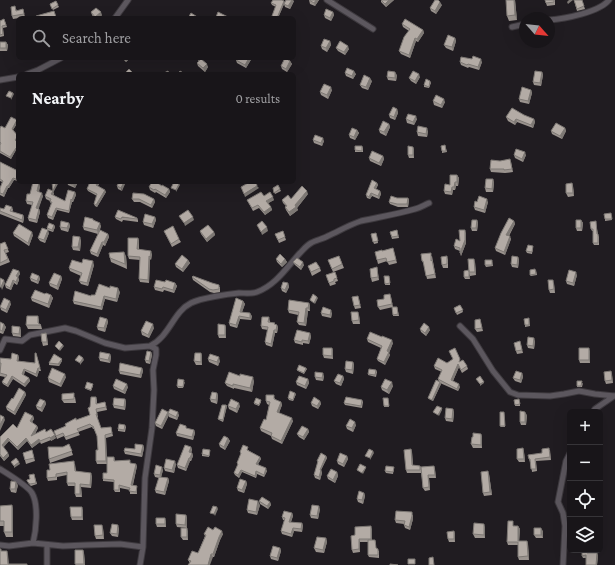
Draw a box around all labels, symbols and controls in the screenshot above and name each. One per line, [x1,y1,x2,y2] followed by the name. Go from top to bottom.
[519,12,555,48] north arrow
[16,16,296,60] search box
[30,27,52,49] icon: search
[62,30,131,46] text: Search here
[32,89,84,108] text: Nearby
[235,91,280,106] text: 0 results
[567,409,603,553] map controls
[567,409,603,445] button: +
[567,445,603,481] button: −
[567,481,603,517] button: locate
[567,517,603,553] button: layers

